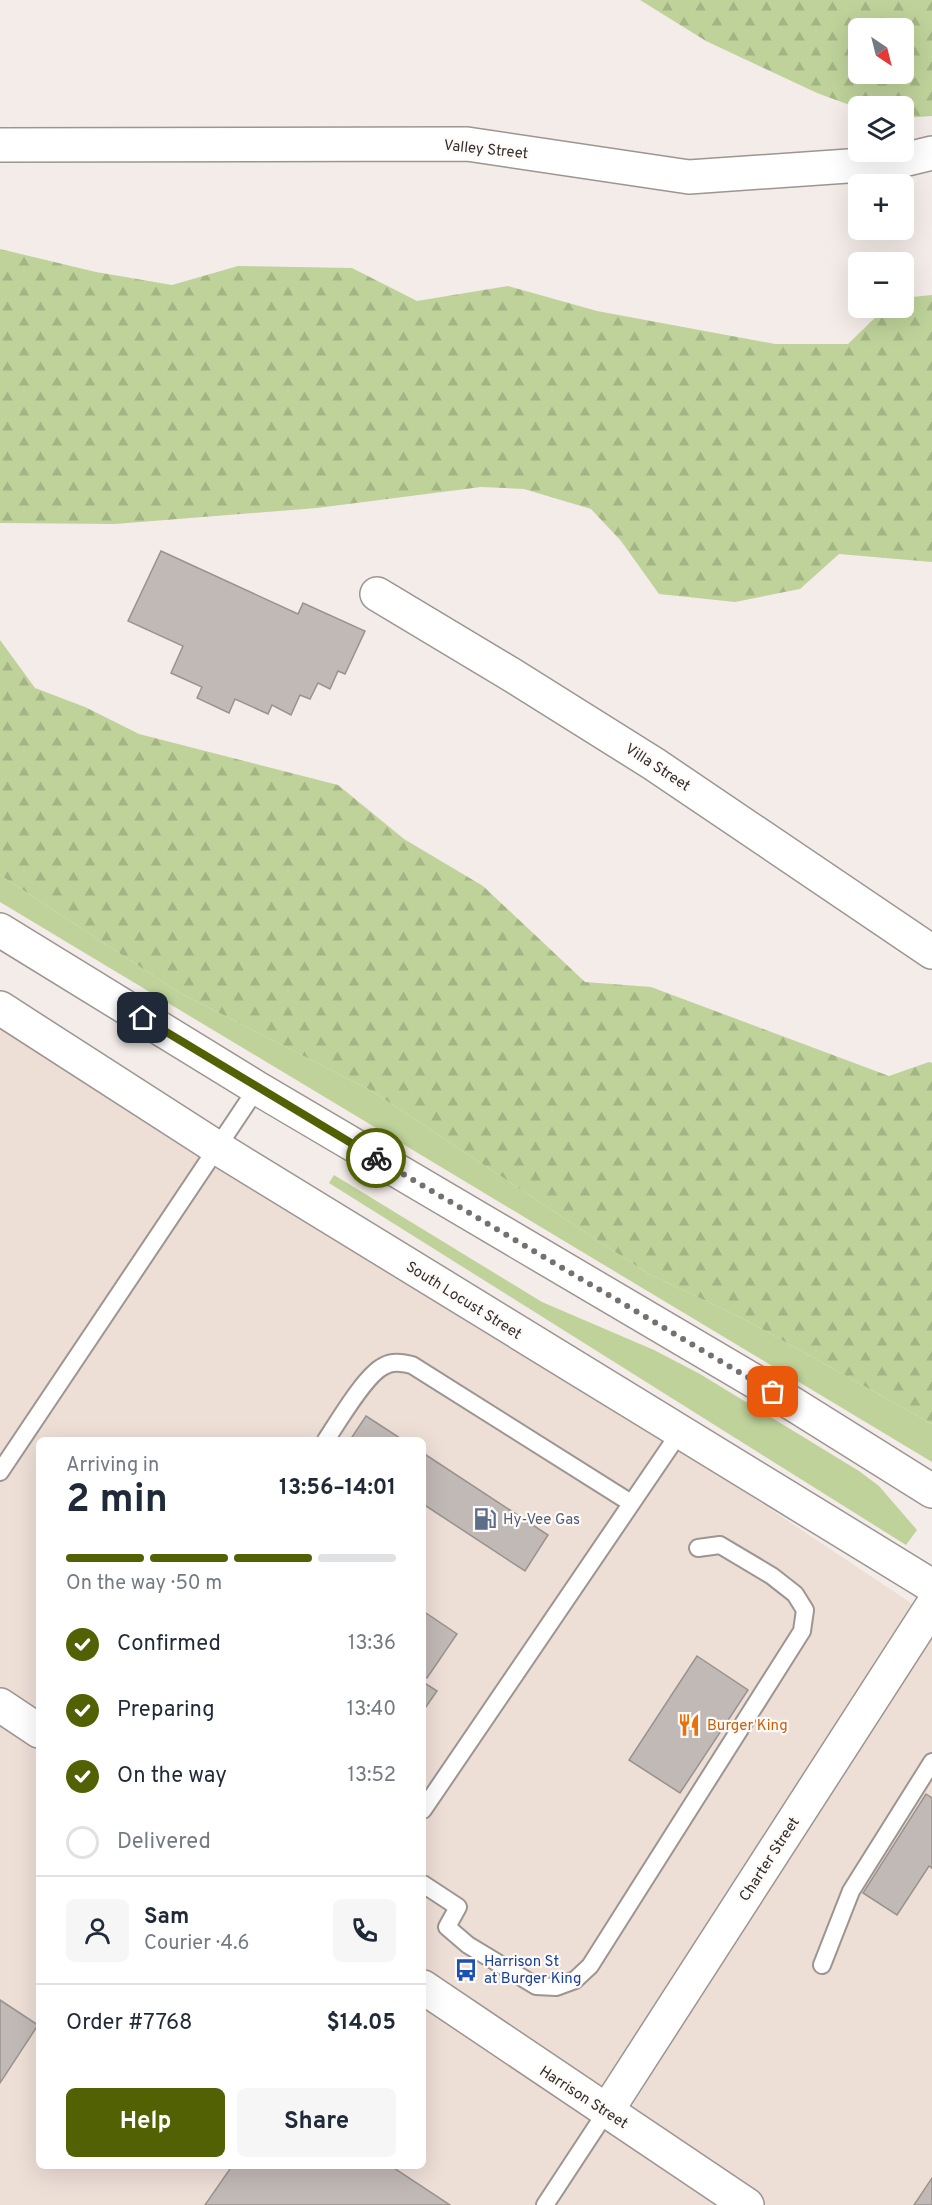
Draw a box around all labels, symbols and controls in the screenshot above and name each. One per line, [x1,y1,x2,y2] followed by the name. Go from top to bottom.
[848,18,914,84] north arrow
[848,18,914,318] map controls
[848,96,914,162] button: layers
[443,137,529,164] street label: Valley Street
[848,174,914,240] button: +
[848,252,914,318] button: −
[621,740,693,796] street label: Villa Street
[117,992,168,1043] pin
[126,1001,159,1034] icon: home
[346,1128,406,1188] courier
[360,1142,393,1175] icon: bike
[402,1258,525,1345] street label: South Locust Street
[747,1366,798,1417] pin
[756,1375,789,1408] icon: bag
[66,1453,159,1479] text: Arriving in
[279,1475,396,1502] text: 13:56–14:01
[66,1477,168,1526] text: 2 min
[472,1506,498,1532] fuel station icon: Hy-Vee Gas
[503,1511,580,1530] place label: Hy-Vee Gas
[66,1571,222,1597] text: On the way · 50 m
[66,1628,99,1661] icon: check
[117,1631,221,1658] text: Confirmed
[348,1631,396,1657] text: 13:36
[66,1694,99,1727] icon: check
[117,1697,215,1724] text: Preparing
[347,1697,396,1723] text: 13:40
[676,1712,702,1738] restaurant icon: Burger King
[707,1717,788,1736] place label: Burger King
[66,1760,99,1793] icon: check
[117,1763,227,1790] text: On the way
[347,1763,396,1789] text: 13:52
[736,1814,805,1906] street label: Charter Street
[117,1829,211,1856] text: Delivered
[66,1899,129,1962] button: person
[333,1899,396,1962] button: phone
[144,1904,189,1931] text: Sam
[144,1931,249,1957] text: Courier · 4.6
[484,1953,581,1989] place label: Harrison St at Burger King
[453,1957,479,1983] bus stop icon: Harrison St at Burger King
[66,2010,193,2037] text: Order #7768
[327,2010,396,2037] text: $14.05
[535,2063,631,2134] street label: Harrison Street
[66,2088,225,2157] button: Help
[237,2088,396,2157] button: Share

